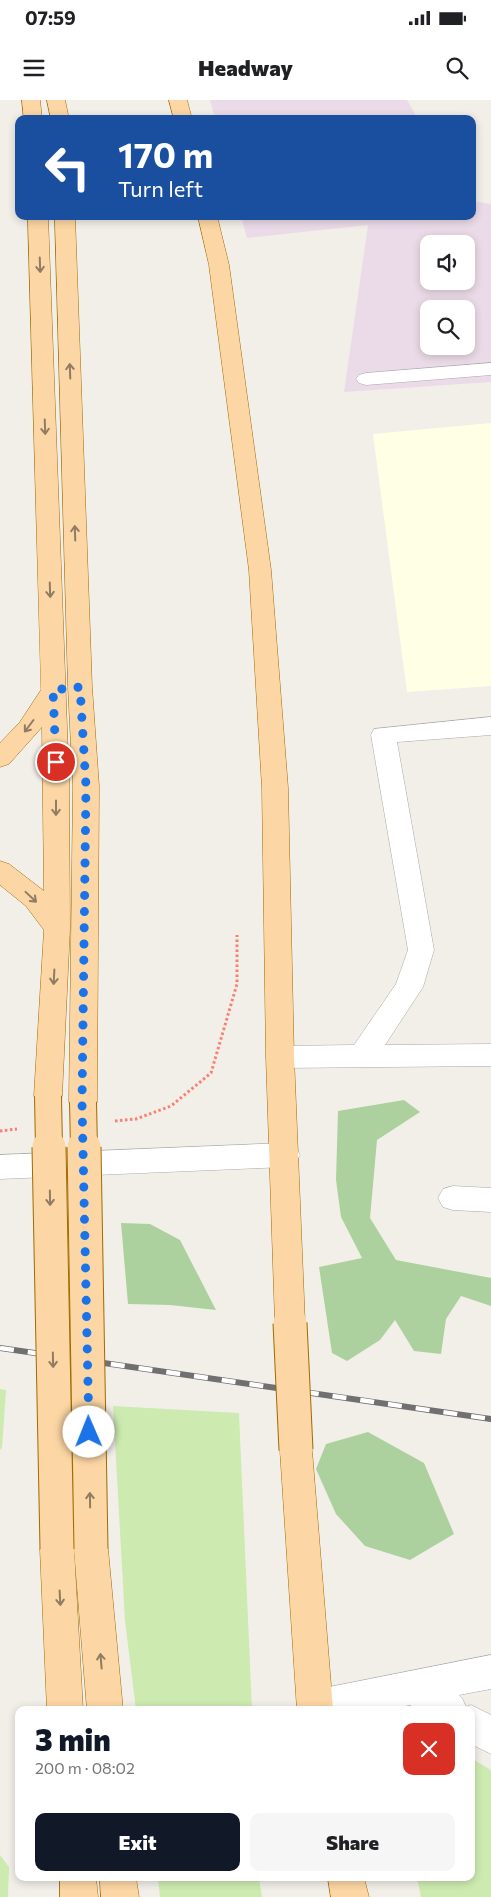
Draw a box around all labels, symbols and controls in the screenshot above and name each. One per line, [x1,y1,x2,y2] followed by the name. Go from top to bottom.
[25,6,76,29] text: 07:59
[20,54,48,82] icon: menu
[198,54,293,81] text: Headway
[443,54,471,82] icon: search
[118,132,213,175] text: 170 m
[35,135,100,200] icon: left
[118,175,203,202] text: Turn left
[420,235,475,355] map controls
[420,235,475,290] button: sound
[35,256,45,273] one-way arrow
[420,300,475,355] button: search
[65,363,75,379] one-way arrow
[40,419,50,435] one-way arrow
[71,525,80,541] one-way arrow
[45,582,55,598] one-way arrow
[24,719,34,733] one-way arrow
[35,741,77,783] pin
[42,748,70,776] icon: arrive
[51,800,61,816] one-way arrow
[25,891,38,903] one-way arrow
[50,969,59,985] one-way arrow
[45,1189,55,1205] one-way arrow
[49,1352,58,1368] one-way arrow
[62,1405,114,1457] position arrow
[86,1492,95,1508] one-way arrow
[55,1589,64,1605] one-way arrow
[96,1654,105,1670] one-way arrow
[35,1720,111,1757] text: 3 min
[403,1723,455,1775] button: close
[35,1758,135,1777] text: 200 m · 08:02
[35,1813,240,1871] button: Exit
[250,1813,455,1871] button: Share

